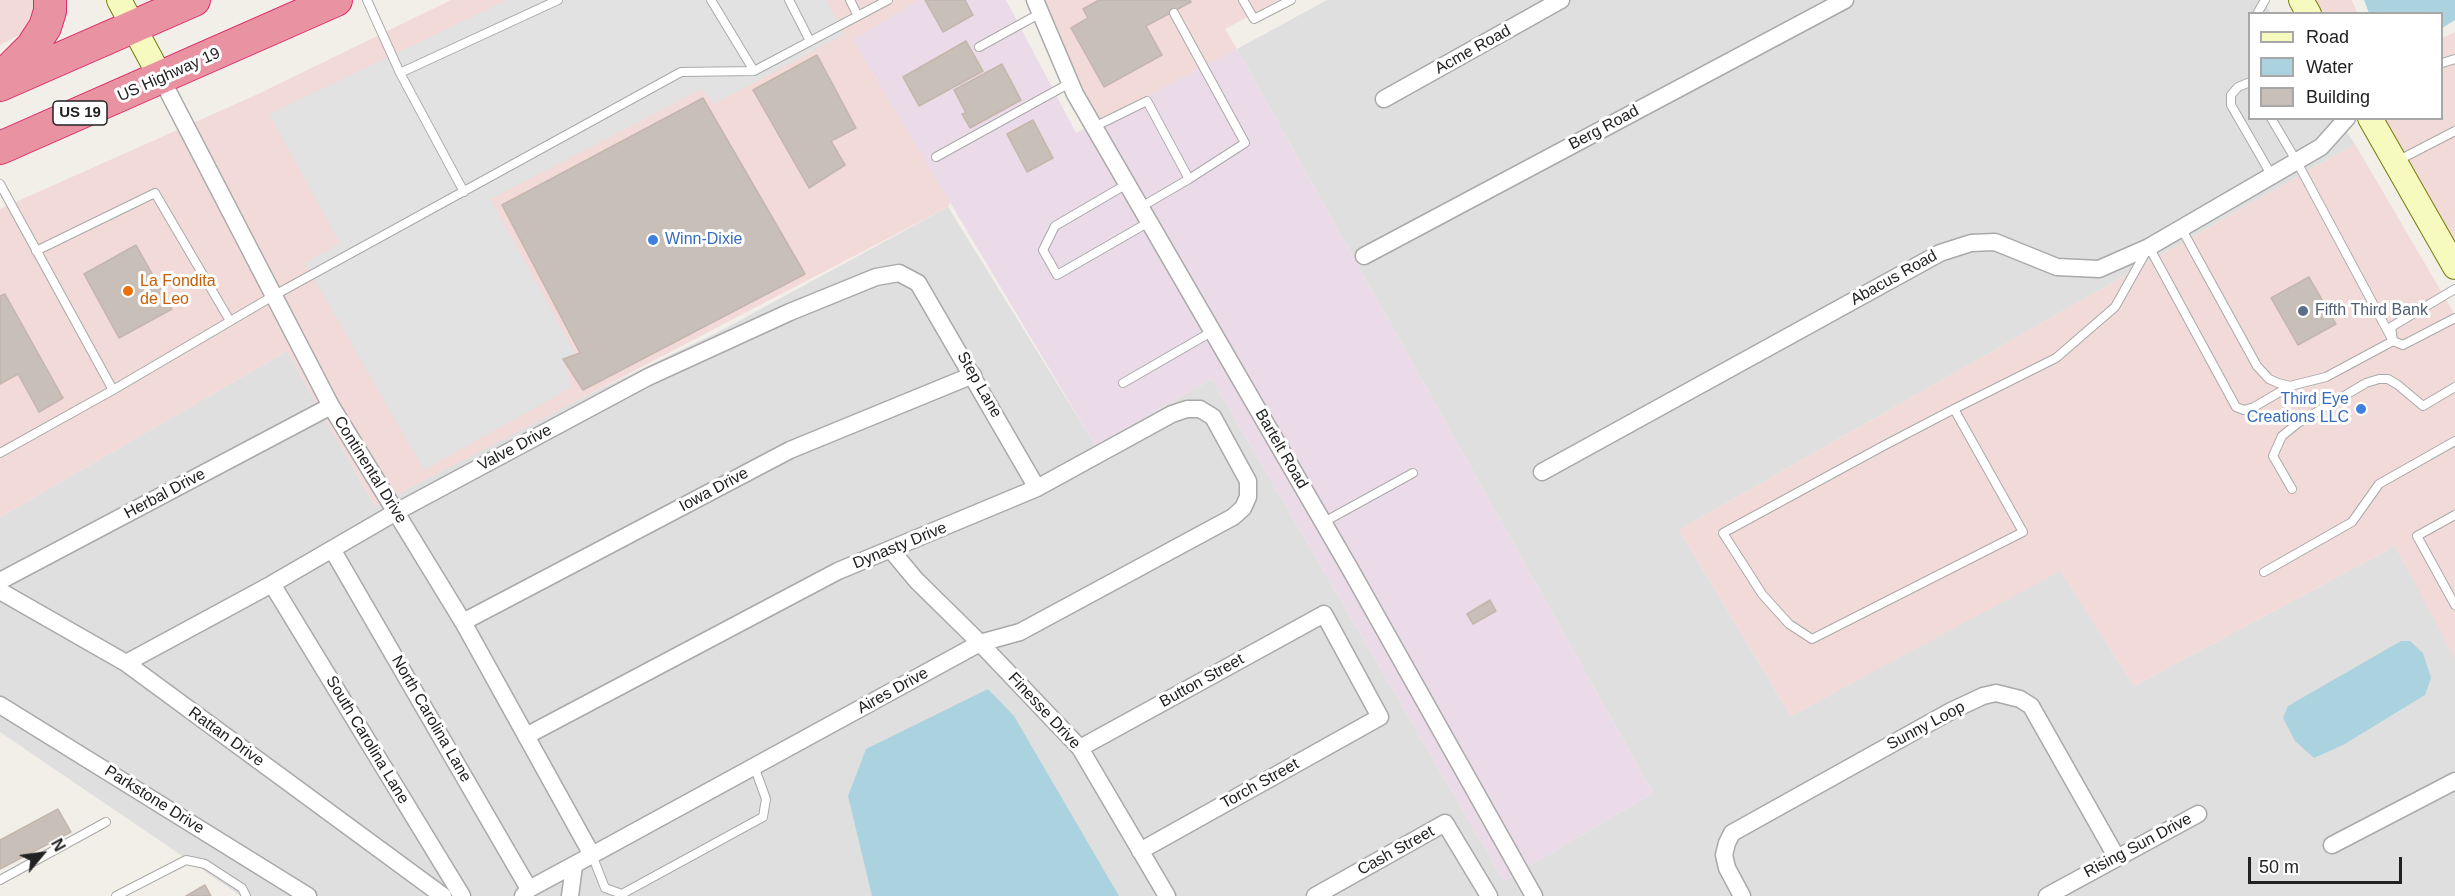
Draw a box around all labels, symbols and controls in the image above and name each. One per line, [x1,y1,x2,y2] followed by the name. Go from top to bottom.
[2248,12,2443,120] legend
[1432,21,1514,79] street label: Acme Road
[2306,27,2349,47] text: Road
[115,44,223,106] street label: US Highway 19
[2306,57,2353,77] text: Water
[2306,87,2370,107] text: Building
[53,101,107,125] road number: US 19
[1566,102,1642,154] street label: Berg Road
[665,230,742,250] place label: Winn-Dixie
[646,233,660,247] marker: Winn-Dixie
[1847,246,1941,310] street label: Abacus Road
[140,272,216,310] place label: La Fondita de Leo
[121,284,135,298] marker: La Fondita de Leo
[2315,301,2428,321] place label: Fifth Third Bank
[2296,304,2310,318] marker: Fifth Third Bank
[952,349,1006,421] street label: Step Lane
[2247,390,2349,428] place label: Third Eye Creations LLC
[2354,402,2368,416] marker: Third Eye Creations LLC
[1250,406,1312,492] street label: Bartelt Road
[329,413,411,527] street label: Continental Drive
[475,421,555,475] street label: Valve Drive
[676,464,752,516] street label: Iowa Drive
[121,465,209,523] street label: Herbal Drive
[850,518,950,574] street label: Dynasty Drive
[1157,650,1247,712] street label: Button Street
[387,652,475,786] street label: North Carolina Lane
[854,664,932,718] street label: Aires Drive
[1004,669,1084,753] street label: Finesse Drive
[321,673,413,807] street label: South Carolina Lane
[1884,697,1968,755] street label: Sunny Loop
[184,703,268,771] street label: Rattan Drive
[1218,755,1302,813] street label: Torch Street
[101,762,207,838] street label: Parkstone Drive
[2081,810,2195,882] street label: Rising Sun Drive
[1354,822,1438,880] street label: Cash Street
[12,824,72,884] north arrow
[48,836,68,854] text: N
[2251,845,2406,883] scale bar
[2259,857,2299,877] text: 50 m

